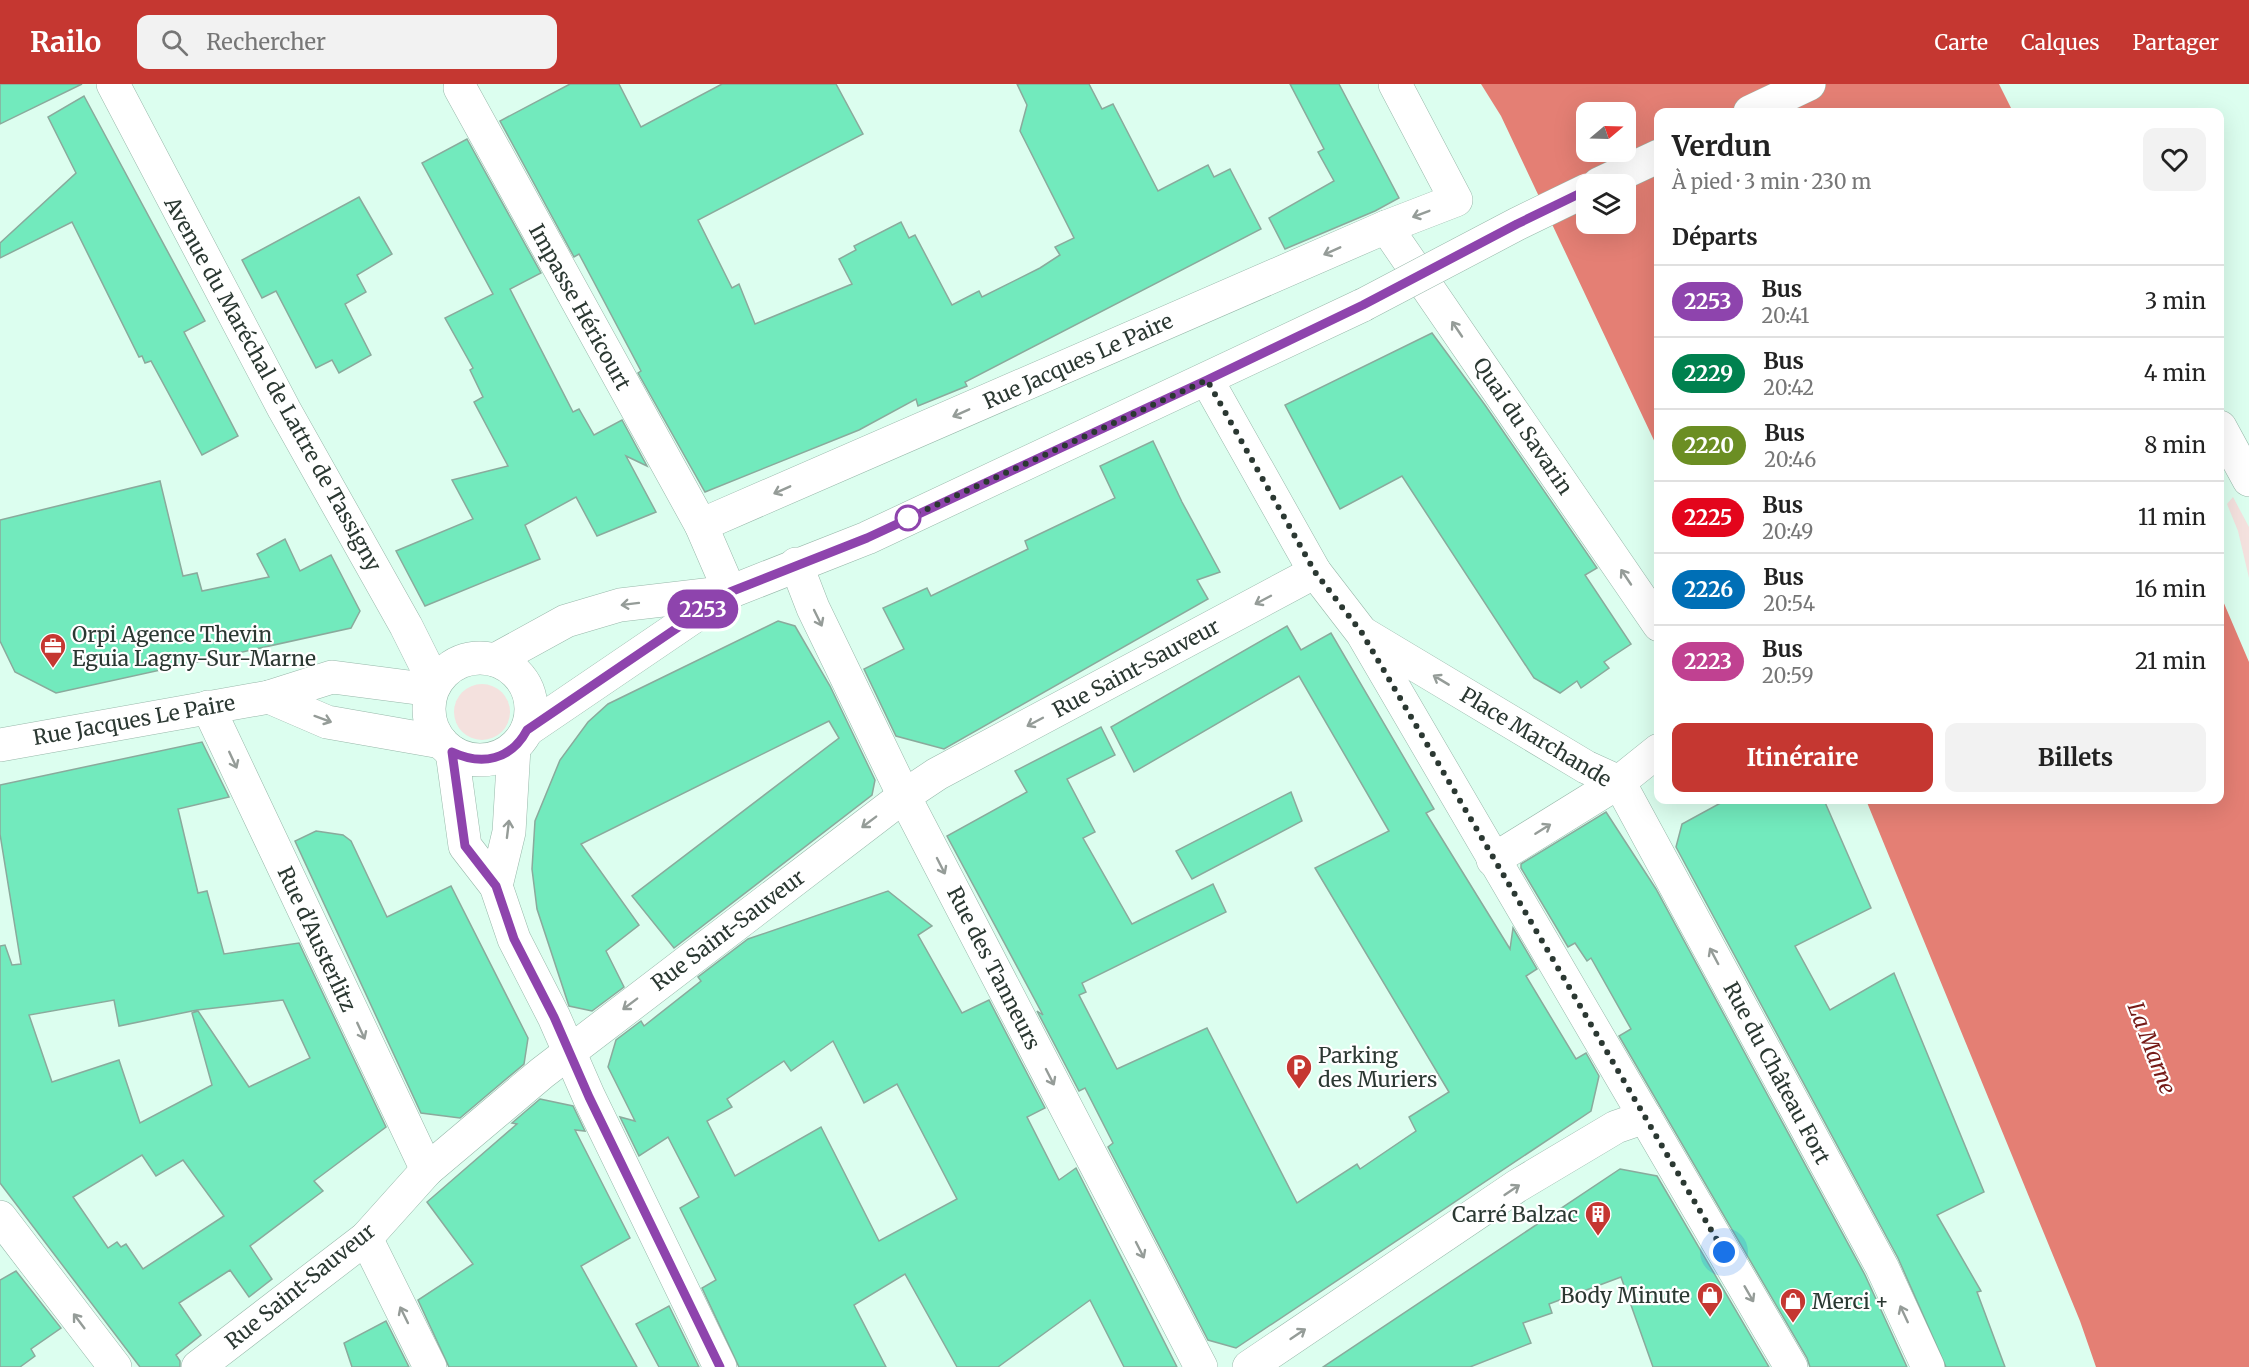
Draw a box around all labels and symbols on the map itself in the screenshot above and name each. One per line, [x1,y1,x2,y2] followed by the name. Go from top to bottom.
[1576,102,1636,162] north arrow
[158,191,388,577] street label: Avenue du Maréchal de Lattre de Tassigny
[1412,209,1431,220] one-way arrow
[523,219,637,395] street label: Impasse Héricourt
[1323,246,1342,257] one-way arrow
[979,307,1177,415] street label: Rue Jacques Le Paire
[1451,322,1463,338] one-way arrow
[1467,352,1579,500] street label: Quai du Savarin
[952,407,970,419] one-way arrow
[773,485,791,497] one-way arrow
[895,505,921,531] unlabelled marker
[1620,569,1632,586] one-way arrow
[661,590,745,628] line badge: 2253
[1255,594,1272,606] one-way arrow
[621,599,640,610] one-way arrow
[813,609,825,627] one-way arrow
[1048,613,1224,723] street label: Rue Saint-Sauveur
[72,621,316,672] place label: Orpi Agence Thevin Eguia Lagny-Sur-Marne
[38,631,68,669] office icon: Orpi Agence Thevin Eguia Lagny-Sur-Marne
[1433,674,1450,686] one-way arrow
[1456,681,1617,793] street label: Place Marchande
[31,689,237,751] street label: Rue Jacques Le Paire
[313,715,332,726] one-way arrow
[1027,717,1045,728] one-way arrow
[227,750,239,768] one-way arrow
[861,816,877,829] one-way arrow
[503,820,514,840] one-way arrow
[1534,823,1551,835] one-way arrow
[935,857,947,874] one-way arrow
[272,862,362,1016] street label: Rue d'Austerlitz
[646,863,810,997] street label: Rue Saint-Sauveur
[941,882,1047,1054] street label: Rue des Tanneurs
[1708,948,1719,966] one-way arrow
[1718,977,1836,1169] street label: Rue du Château Fort
[623,998,639,1010] one-way arrow
[2122,998,2182,1098] water label: La Marne
[355,1021,367,1039] one-way arrow
[1318,1042,1437,1093] place label: Parking des Muriers
[1284,1052,1314,1090] parking icon: Parking des Muriers
[1045,1067,1056,1085] one-way arrow
[1503,1184,1519,1196] one-way arrow
[1583,1199,1613,1237] building icon: Carré Balzac
[1452,1201,1578,1228] place label: Carré Balzac
[219,1217,381,1355] street label: Rue Saint-Sauveur
[1709,1237,1739,1267] your location
[1135,1240,1146,1258] one-way arrow
[1695,1280,1725,1318] shop icon: Body Minute
[1560,1282,1690,1309] place label: Body Minute
[1743,1285,1755,1302] one-way arrow
[1778,1286,1808,1324] shop icon: Merci +
[1812,1288,1889,1315] place label: Merci +
[1897,1305,1909,1323] one-way arrow
[398,1306,409,1324] one-way arrow
[73,1313,85,1329] one-way arrow
[1289,1328,1305,1340] one-way arrow

